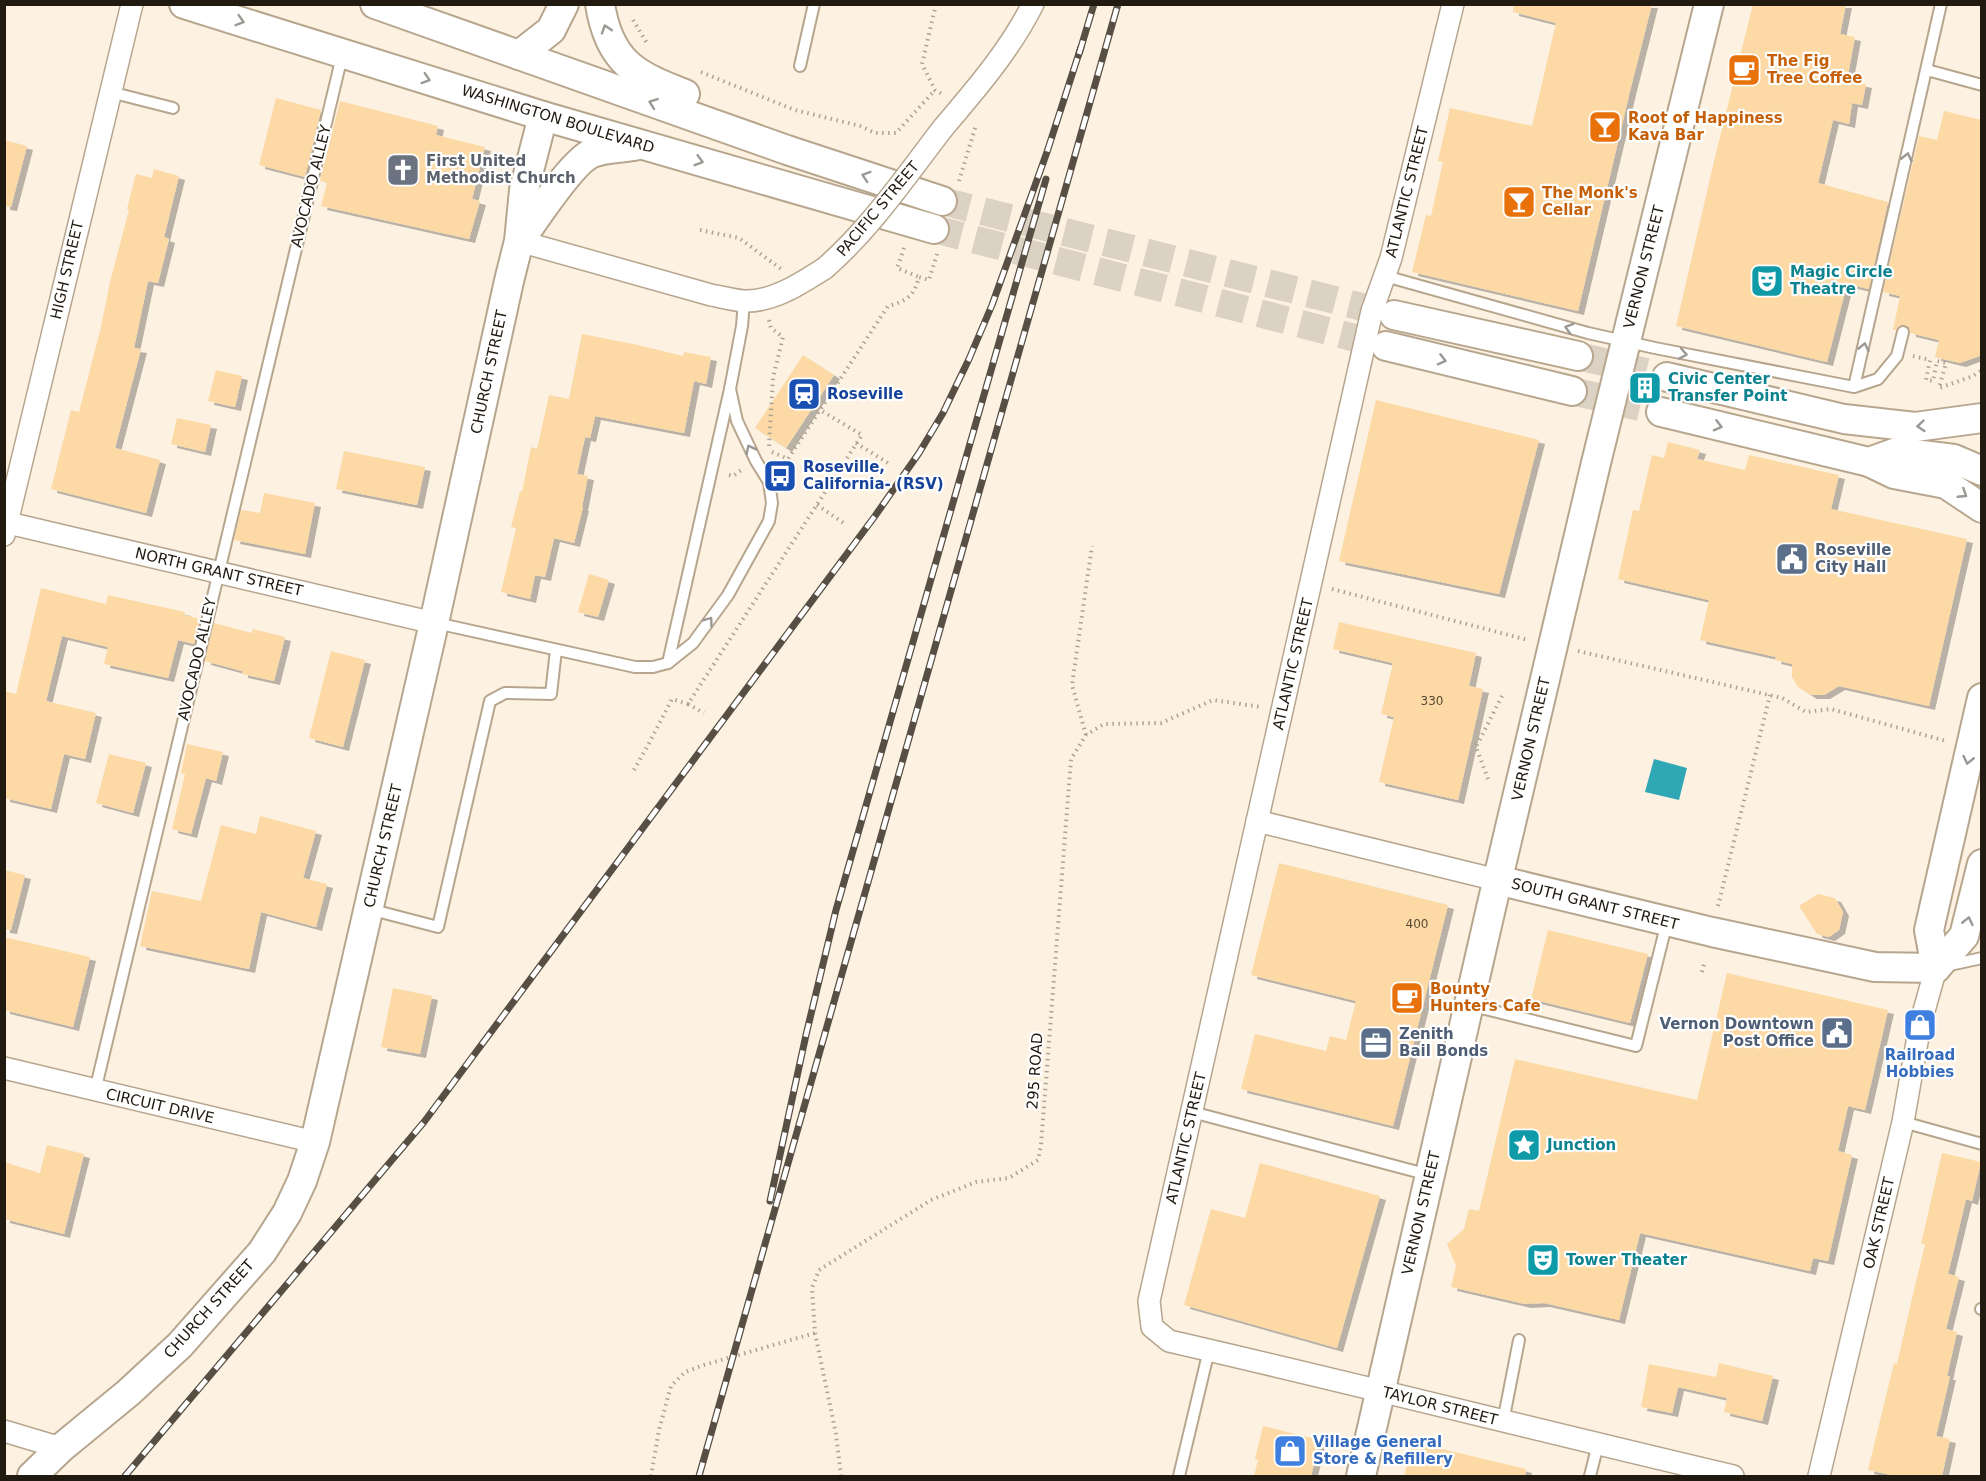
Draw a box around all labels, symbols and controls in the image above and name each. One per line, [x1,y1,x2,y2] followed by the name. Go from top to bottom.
[234,14,245,26] one-way arrow
[601,25,613,35] one-way arrow
[1726,52,1762,88] cafe icon: The Fig Tree Coffee
[1767,52,1862,87] place label: The Fig Tree Coffee
[420,72,431,84] one-way arrow
[459,81,657,157] street label: WASHINGTON BOULEVARD
[648,97,659,110] one-way arrow
[1587,109,1623,145] bar icon: Root of Happiness Kava Bar
[1628,109,1783,144] place label: Root of Happiness Kava Bar
[287,122,335,249] street label: AVOCADO ALLEY
[1382,124,1432,259] street label: ATLANTIC STREET
[385,152,421,188] church icon: First United Methodist Church
[426,152,576,187] place label: First United Methodist Church
[1900,152,1913,162] one-way arrow
[693,154,704,166] one-way arrow
[833,157,924,260] street label: PACIFIC STREET
[861,171,872,184] one-way arrow
[1501,184,1537,220] bar icon: The Monk's Cellar
[1542,184,1638,219] place label: The Monk's Cellar
[1620,203,1668,331] street label: VERNON STREET
[47,218,87,321] street label: HIGH STREET
[1749,263,1785,299] theatre icon: Magic Circle Theatre
[1790,263,1893,298] place label: Magic Circle Theatre
[467,308,511,436] street label: CHURCH STREET
[1564,323,1575,335] one-way arrow
[1856,342,1869,352] one-way arrow
[1678,347,1688,360] one-way arrow
[1437,353,1447,366] one-way arrow
[1627,370,1663,406] building icon: Civic Center Transfer Point
[1668,370,1787,405] place label: Civic Center Transfer Point
[786,376,822,412] station icon: Roseville
[827,385,903,403] place label: Roseville
[1713,418,1723,431] one-way arrow
[1916,419,1925,432] one-way arrow
[745,444,757,455] one-way arrow
[762,458,798,494] bus stop icon: Roseville, California- (RSV)
[803,458,944,493] place label: Roseville, California- (RSV)
[1957,487,1967,499] one-way arrow
[1774,541,1810,577] public building icon: Roseville City Hall
[1815,541,1891,576] place label: Roseville City Hall
[133,544,305,600] street label: NORTH GRANT STREET
[174,595,220,722] street label: AVOCADO ALLEY
[1269,596,1317,732] street label: ATLANTIC STREET
[702,617,713,628] one-way arrow
[1508,675,1554,803] street label: VERNON STREET
[1421,694,1443,708] house number: 330
[1962,755,1975,765] one-way arrow
[360,782,406,909] street label: CHURCH STREET
[1510,875,1681,934] street label: SOUTH GRANT STREET
[1960,916,1973,926] one-way arrow
[1406,917,1428,931] house number: 400
[1389,980,1425,1016] cafe icon: Bounty Hunters Cafe
[1430,980,1541,1015] place label: Bounty Hunters Cafe
[1902,1007,1938,1043] shop icon: Railroad Hobbies
[1659,1015,1814,1050] place label: Vernon Downtown Post Office
[1819,1015,1855,1051] public building icon: Vernon Downtown Post Office
[1358,1025,1394,1061] office icon: Zenith Bail Bonds
[1399,1025,1488,1060] place label: Zenith Bail Bonds
[1023,1032,1047,1110] street label: 295 ROAD
[1885,1046,1955,1081] place label: Railroad Hobbies
[1162,1070,1210,1206] street label: ATLANTIC STREET
[104,1085,216,1127] street label: CIRCUIT DRIVE
[1506,1127,1542,1163] place icon: Junction
[1546,1136,1616,1154] place label: Junction
[1398,1149,1444,1277] street label: VERNON STREET
[1860,1175,1898,1271] street label: OAK STREET
[1525,1242,1561,1278] theatre icon: Tower Theater
[1566,1251,1688,1269] place label: Tower Theater
[160,1255,258,1362] street label: CHURCH STREET
[1379,1383,1500,1429] street label: TAYLOR STREET
[1272,1433,1308,1469] shop icon: Village General Store & Refillery
[1313,1433,1453,1468] place label: Village General Store & Refillery

